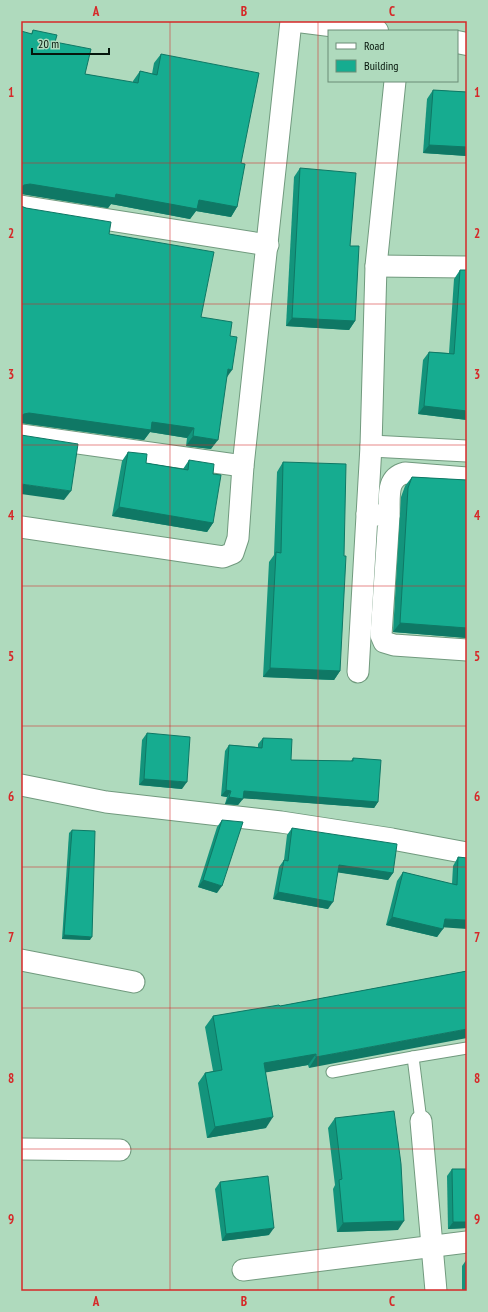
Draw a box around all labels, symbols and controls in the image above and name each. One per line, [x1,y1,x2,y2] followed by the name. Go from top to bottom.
[92,3,100,20] text: A
[241,3,247,20] text: B
[389,3,395,20] text: C
[32,30,109,56] scale bar
[328,30,458,82] legend
[38,36,59,51] text: 20 m
[364,38,384,53] text: Road
[364,58,399,73] text: Building
[8,84,14,101] text: 1
[474,84,480,101] text: 1
[8,225,14,242] text: 2
[474,225,480,242] text: 2
[8,366,14,383] text: 3
[474,366,480,383] text: 3
[8,507,15,524] text: 4
[474,507,481,524] text: 4
[8,648,14,665] text: 5
[474,648,480,665] text: 5
[8,788,14,805] text: 6
[474,788,480,805] text: 6
[8,929,14,946] text: 7
[474,929,480,946] text: 7
[8,1070,14,1087] text: 8
[474,1070,480,1087] text: 8
[8,1211,14,1228] text: 9
[474,1211,480,1228] text: 9
[92,1293,100,1310] text: A
[241,1293,247,1310] text: B
[389,1293,395,1310] text: C

